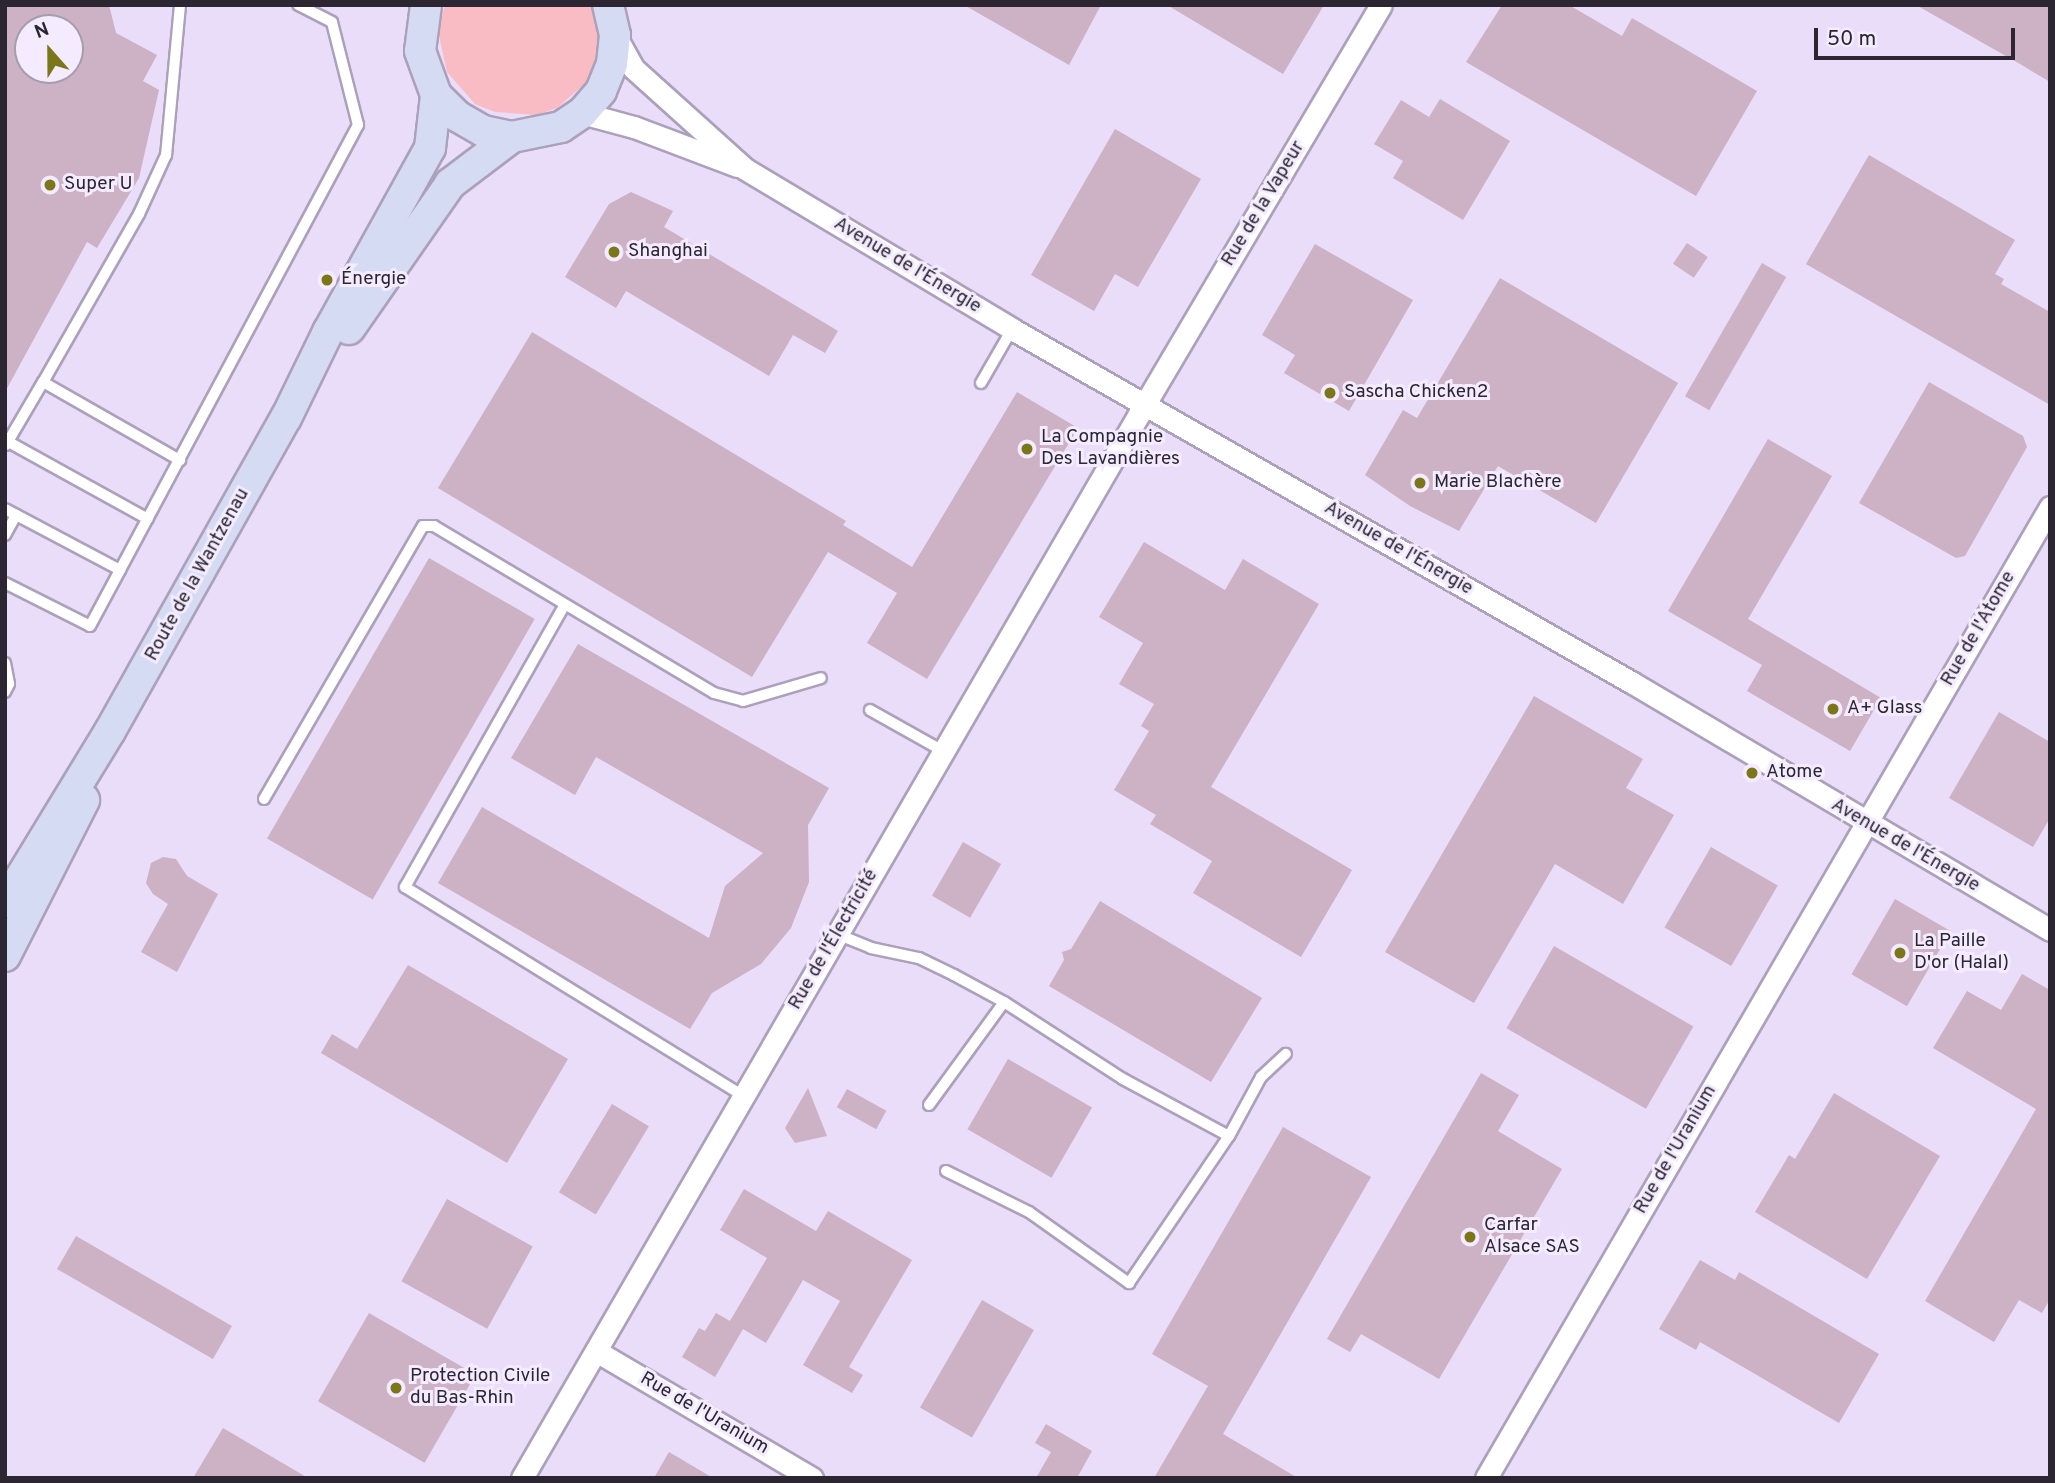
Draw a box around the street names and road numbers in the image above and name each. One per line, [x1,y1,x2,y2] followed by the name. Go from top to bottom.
[1217,137,1311,271] street label: Rue de la Vapeur
[829,213,985,319] street label: Avenue de l'Énergie
[141,484,255,666] street label: Route de la Wantzenau
[1320,497,1476,601] street label: Avenue de l'Énergie
[1937,568,2021,690] street label: Rue de l'Atome
[1827,794,1983,898] street label: Avenue de l'Énergie
[785,866,883,1014] street label: Rue de l'Électricité
[1630,1082,1722,1218] street label: Rue de l'Uranium
[636,1368,772,1460] street label: Rue de l'Uranium

